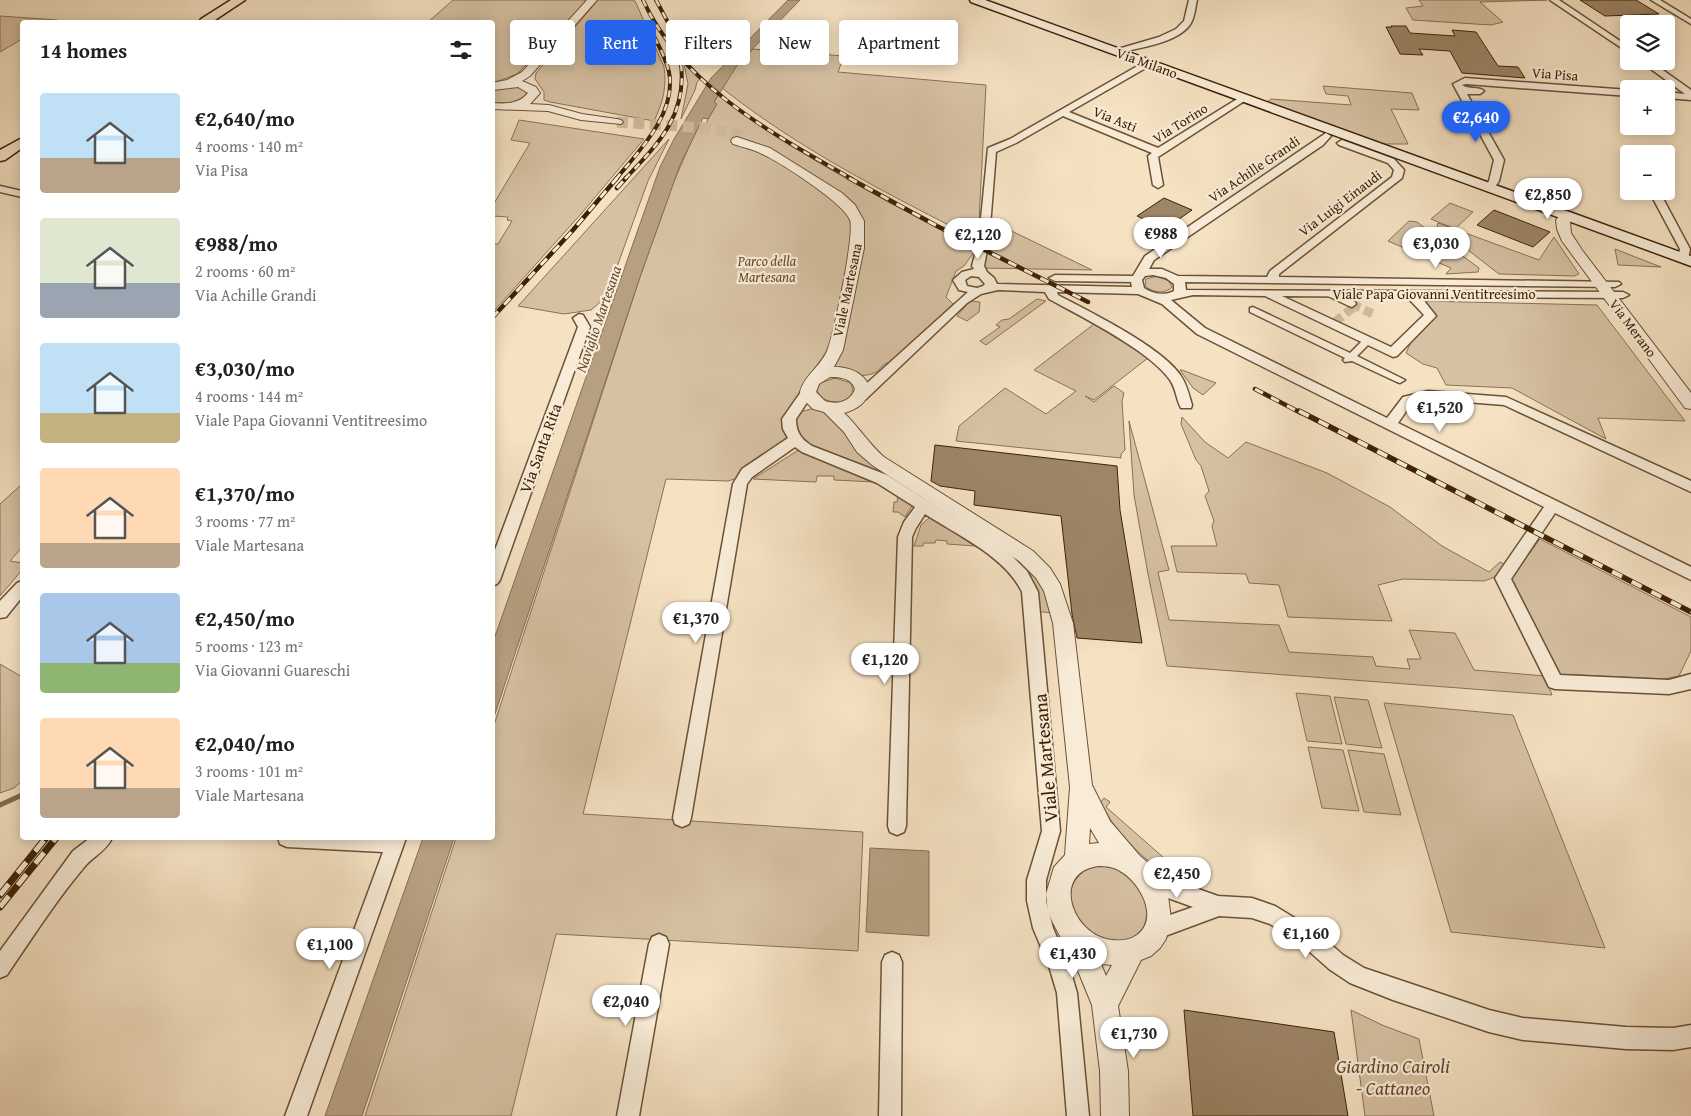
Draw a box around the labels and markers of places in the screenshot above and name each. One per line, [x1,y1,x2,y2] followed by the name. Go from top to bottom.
[1435,100,1517,143] pin: €2,640
[1507,178,1589,220] pin: €2,850
[1131,216,1191,259] pin: €988
[937,218,1019,260] pin: €2,120
[1395,226,1477,269] pin: €3,030
[1399,390,1481,433] pin: €1,520
[655,602,737,644] pin: €1,370
[844,642,926,685] pin: €1,120
[1136,856,1218,899] pin: €2,450
[1265,916,1347,959] pin: €1,160
[289,928,371,970] pin: €1,100
[1032,936,1114,979] pin: €1,430
[585,984,667,1027] pin: €2,040
[1093,1016,1175,1059] pin: €1,730

